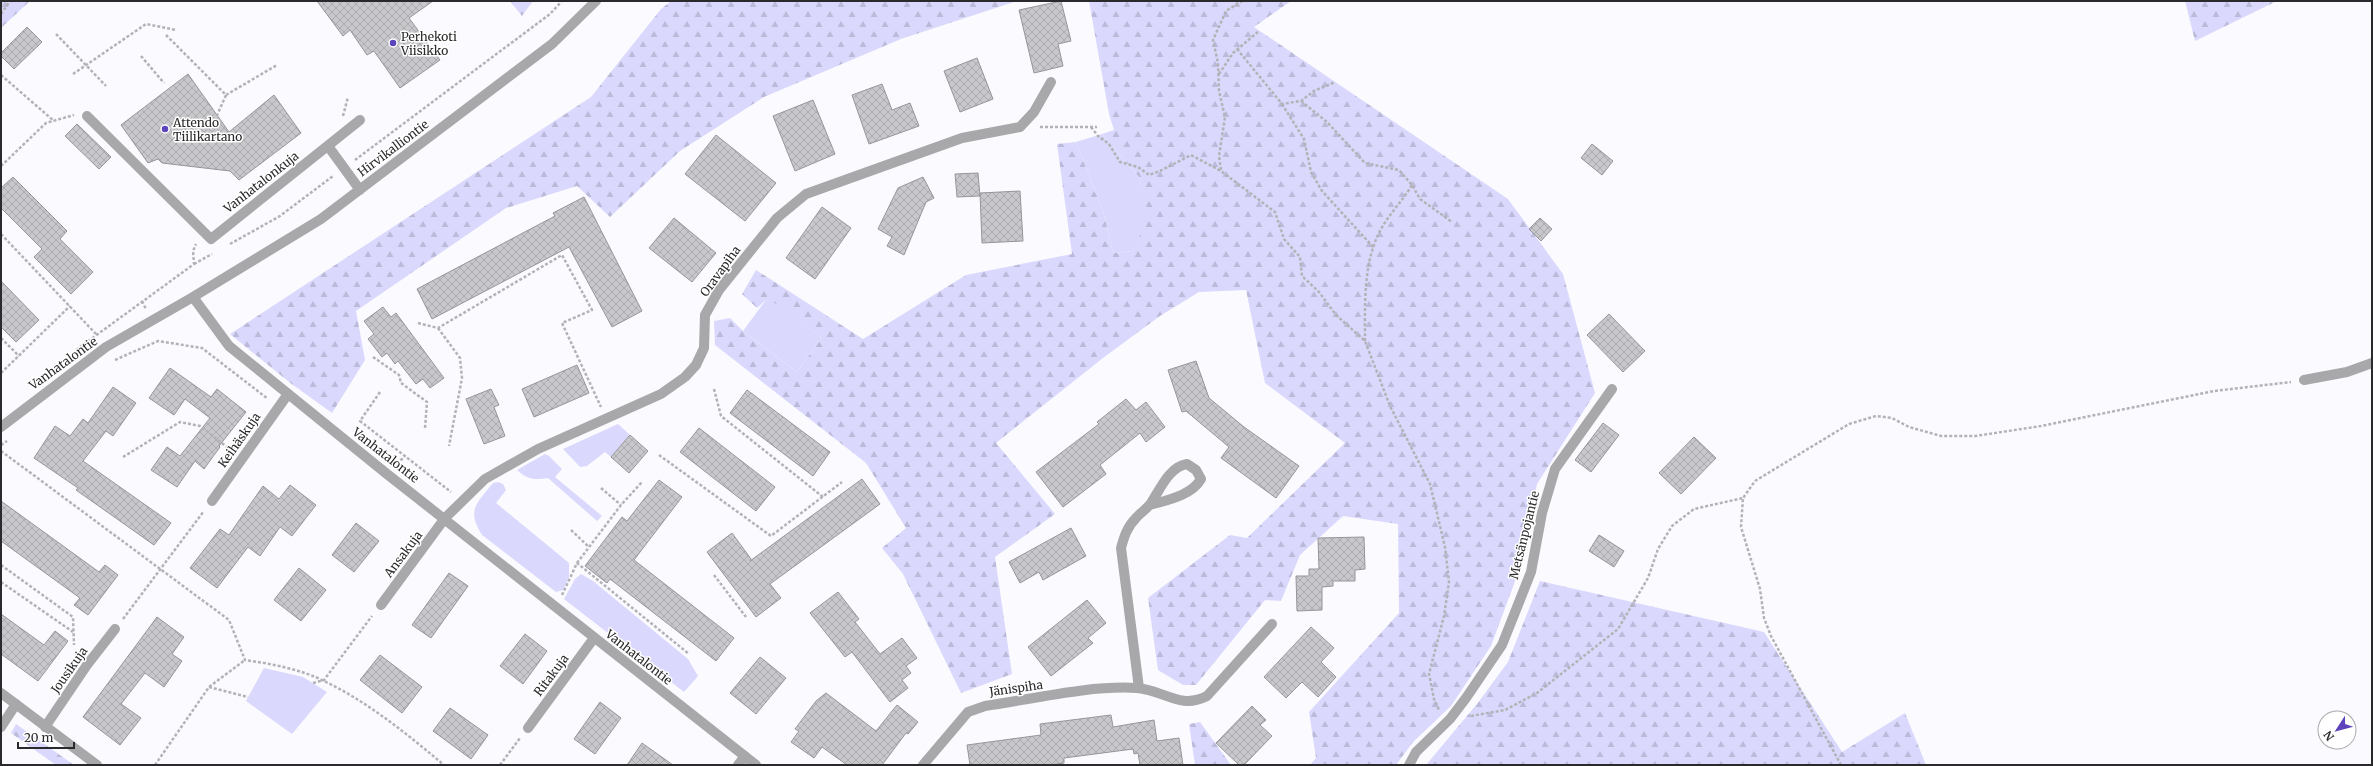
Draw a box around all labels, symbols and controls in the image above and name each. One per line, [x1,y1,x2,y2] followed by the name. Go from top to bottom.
[400,29,457,58] place label: Perhekoti Viisikko
[388,38,398,48] marker: Perhekoti Viisikko
[172,115,242,144] place label: Attendo Tiilikartano
[355,116,431,180] street label: Hirvikalliontie
[160,124,170,134] marker: Attendo Tiilikartano
[220,148,302,216] street label: Vanhatalonkuja
[697,242,744,299] street label: Oravapiha
[25,333,100,393] street label: Vanhatalontie
[215,409,264,470] street label: Keihäskuja
[349,424,422,486] street label: Vanhatalontie
[1506,489,1542,581] street label: Metsänpojantie
[380,528,426,581] street label: Ansakuja
[602,626,675,688] street label: Vanhatalontie
[47,643,91,697] street label: Jousikuja
[530,651,572,699] street label: Ritakuja
[987,677,1044,699] street label: Jänispiha
[2317,710,2357,750] north arrow
[18,724,74,750] scale bar
[2321,728,2337,744] text: N
[24,730,53,745] text: 20 m

